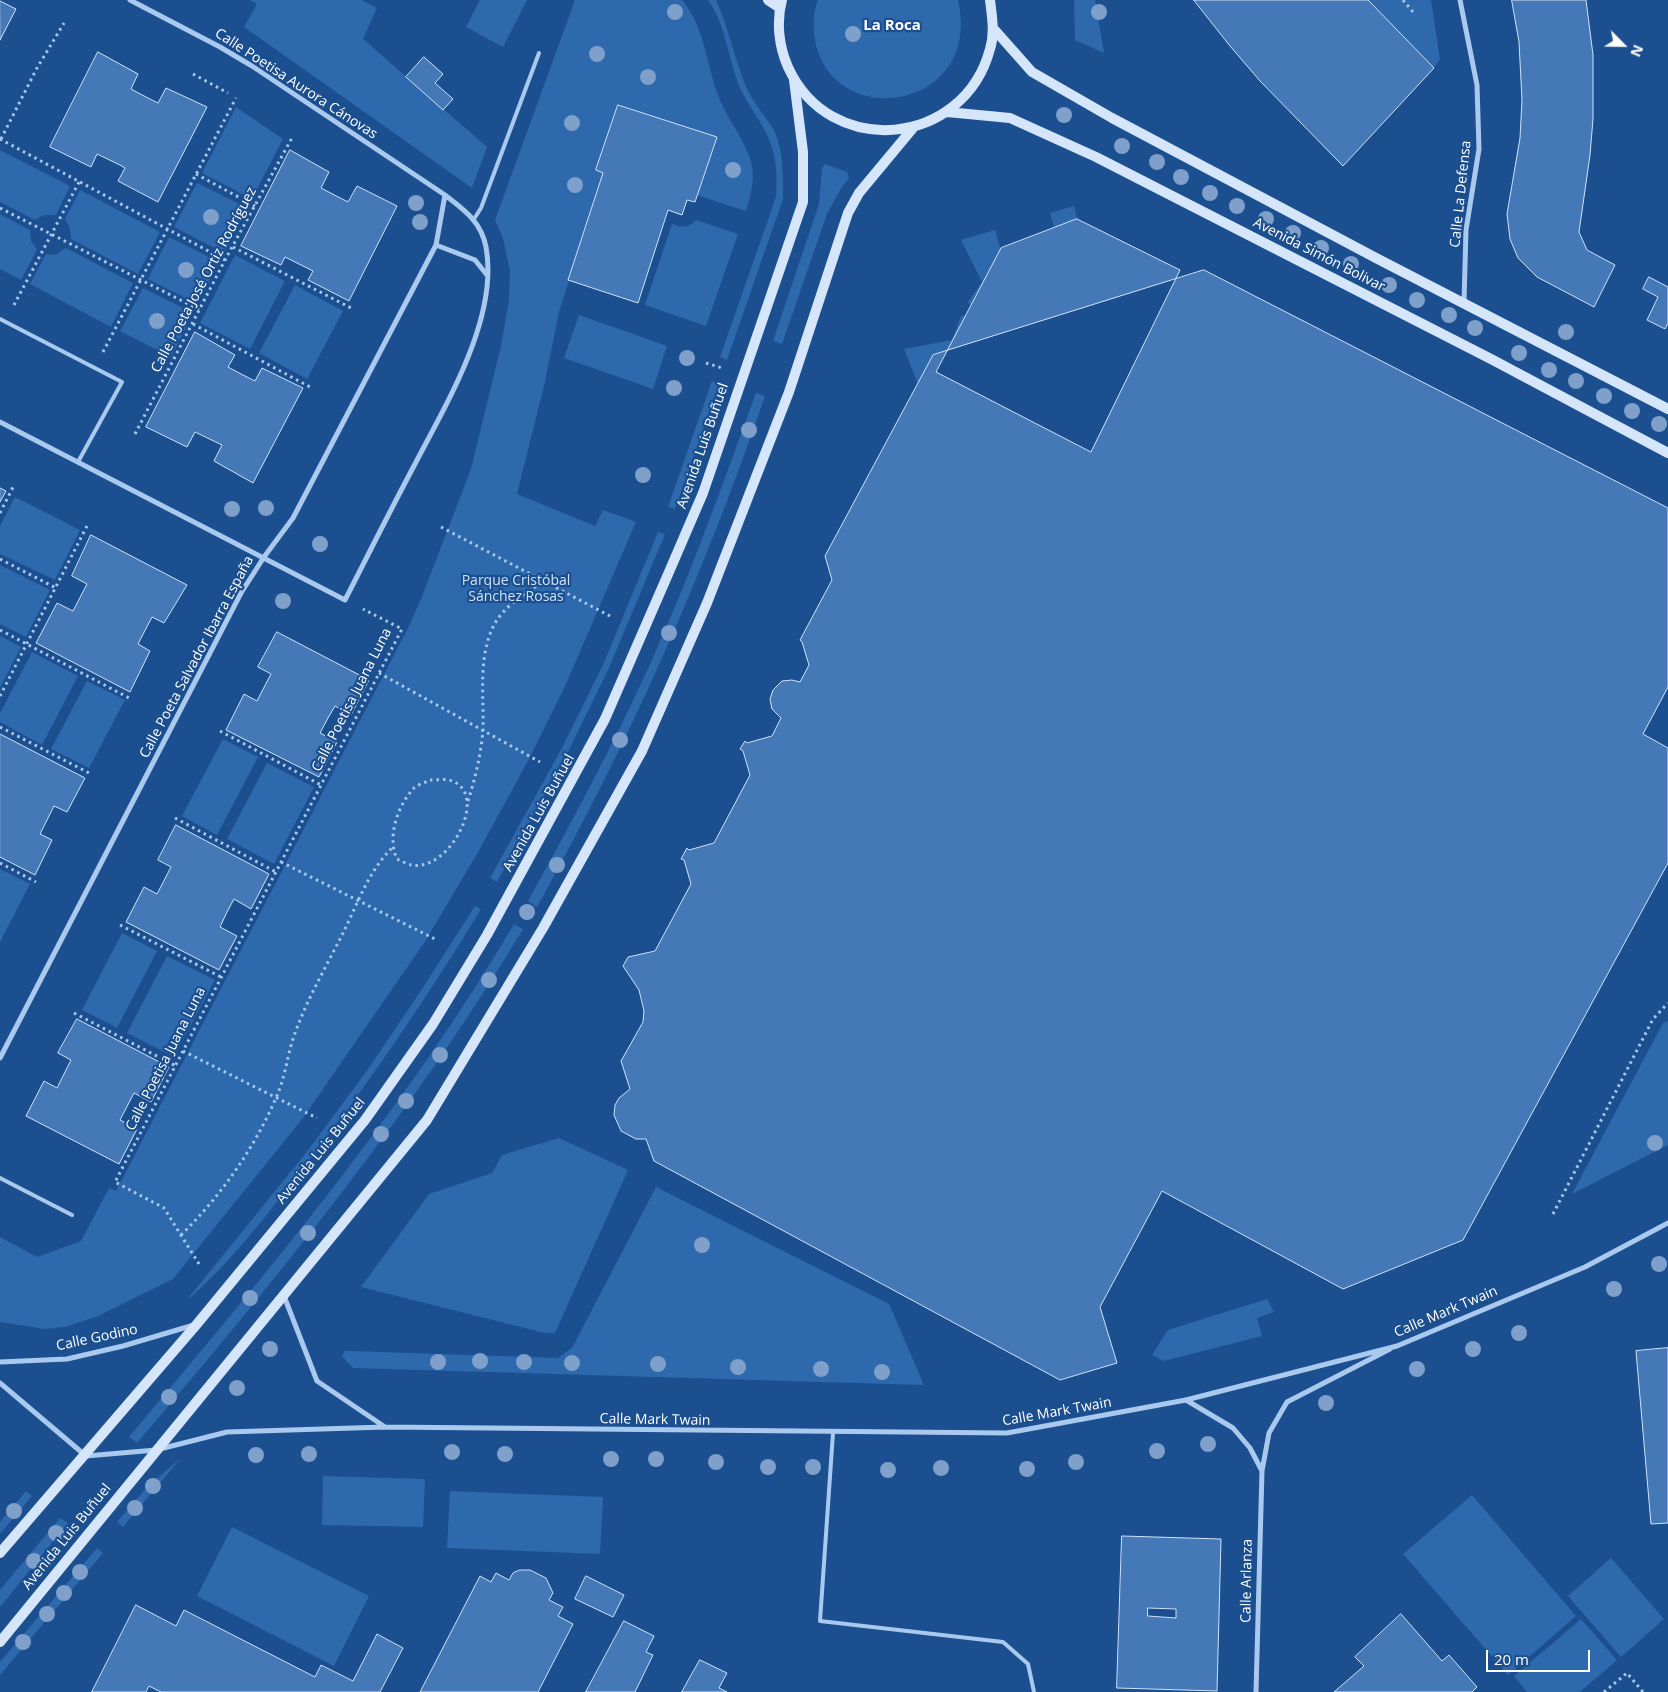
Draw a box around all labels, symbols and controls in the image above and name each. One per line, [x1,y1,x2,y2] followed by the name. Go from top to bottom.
[863,17,921,35] district label: La Roca
[1598,20,1648,70] north arrow
[212,25,380,143] street label: Calle Poetisa Aurora Cánovas
[1626,42,1648,60] text: N
[1447,140,1475,248] street label: Calle La Defensa
[148,184,260,376] street label: Calle Poeta José Ortiz Rodríguez
[1250,214,1388,296] street label: Avenida Simón Bolivar
[674,381,732,511] street label: Avenida Luis Buñuel
[136,553,258,761] street label: Calle Poeta Salvador Ibarra España
[462,573,570,606] park label: Parque Cristóbal Sánchez Rosas
[308,625,396,775] street label: Calle Poetisa Juana Luna
[500,751,578,875] street label: Avenida Luis Buñuel
[122,984,210,1134] street label: Calle Poetisa Juana Luna
[273,1095,369,1207] street label: Avenida Luis Buñuel
[1392,1283,1500,1341] street label: Calle Mark Twain
[55,1321,139,1355] street label: Calle Godino
[1001,1394,1113,1430] street label: Calle Mark Twain
[600,1411,710,1429] street label: Calle Mark Twain
[19,1481,115,1593] street label: Avenida Luis Buñuel
[1238,1539,1256,1623] street label: Calle Arlanza
[1488,1640,1592,1672] scale bar
[1494,1649,1529,1669] text: 20 m

